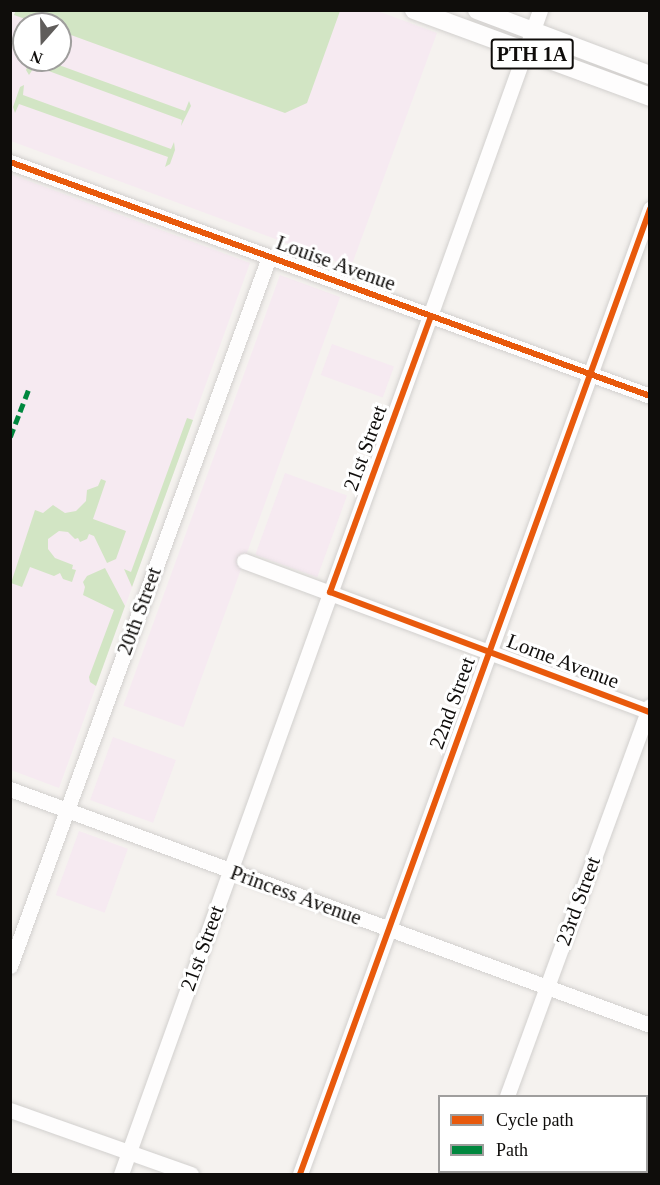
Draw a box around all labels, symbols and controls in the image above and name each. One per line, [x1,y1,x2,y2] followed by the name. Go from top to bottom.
[12,12,72,72] north arrow
[490,37,574,71] road number: PTH 1A
[28,48,45,67] text: N
[272,230,400,296] street label: Louise Avenue
[338,402,392,494] street label: 21st Street
[112,564,166,658] street label: 20th Street
[503,628,623,694] street label: Lorne Avenue
[424,653,480,753] street label: 22nd Street
[550,853,606,949] street label: 23rd Street
[226,859,366,931] street label: Princess Avenue
[175,902,229,994] street label: 21st Street
[438,1095,648,1173] legend
[496,1110,573,1130] text: Cycle path
[496,1140,528,1160] text: Path

